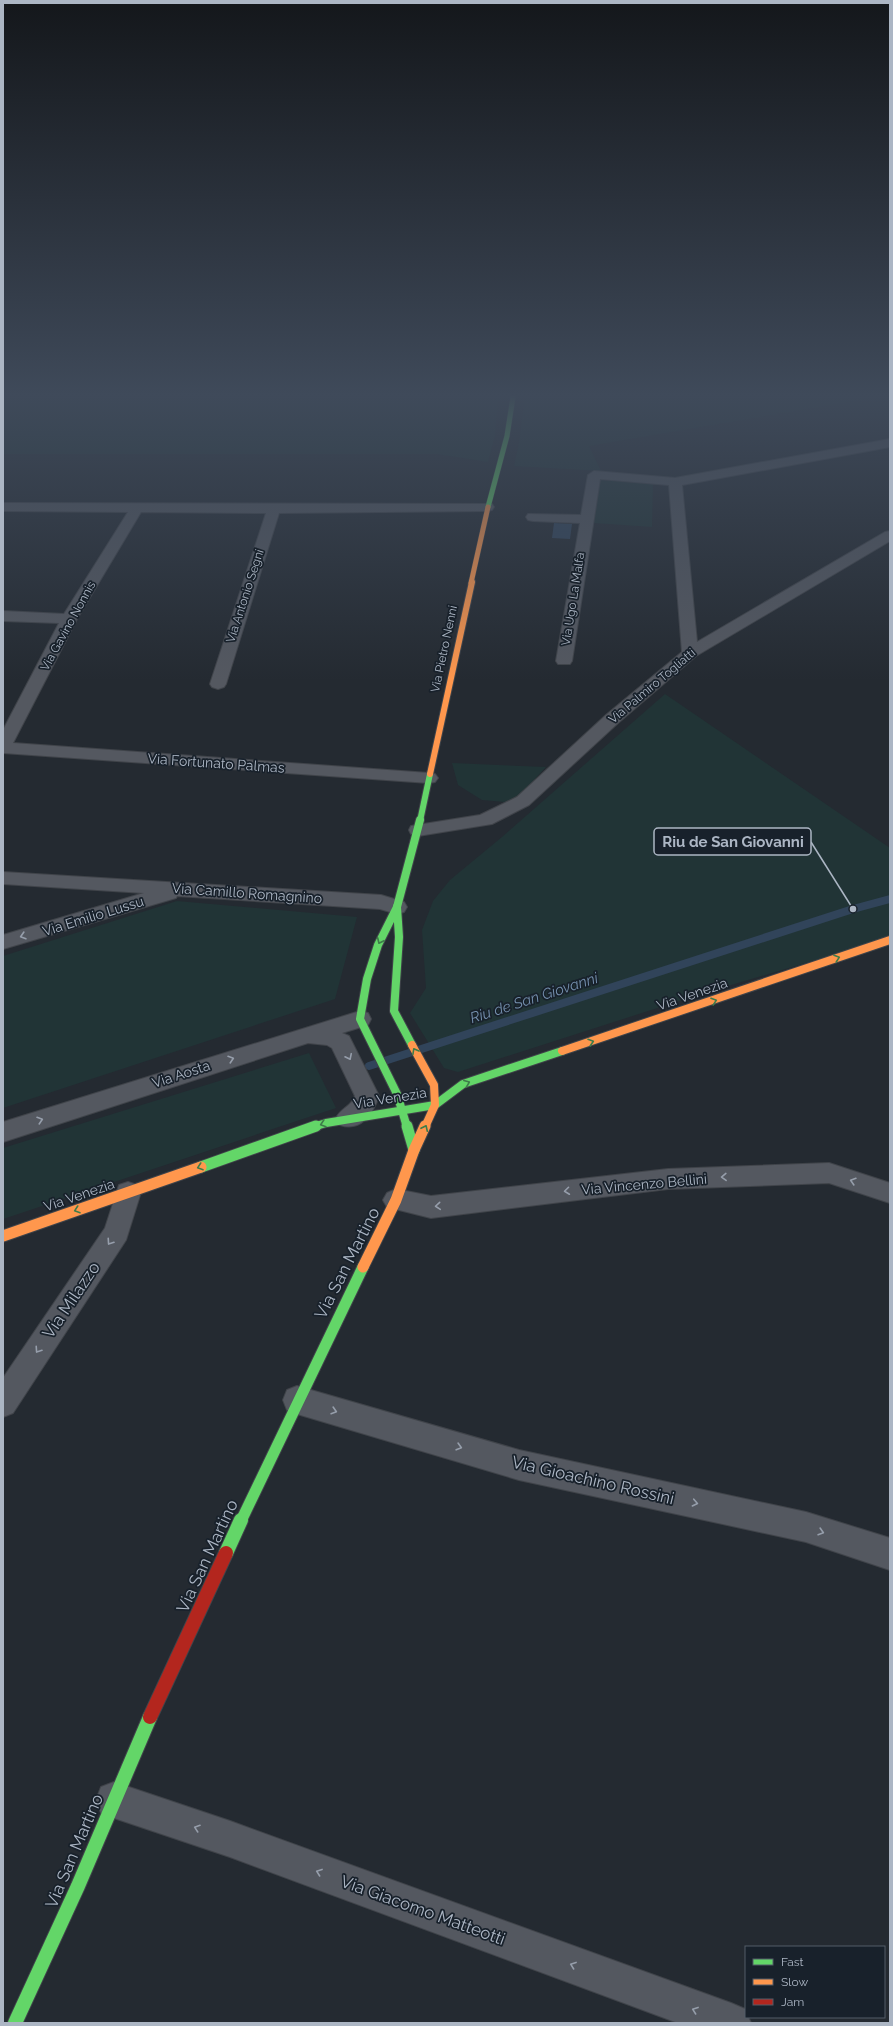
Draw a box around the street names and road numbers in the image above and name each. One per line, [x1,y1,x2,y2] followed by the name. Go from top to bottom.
[223,548,267,644] street label: Via Antonio Segni
[559,551,587,647] street label: Via Ugo La Malfa
[38,579,99,673] street label: Via Gavino Nonnis
[428,604,460,694] street label: Via Pietro Nenni
[606,646,698,726] street label: Via Palmiro Togliatti
[147,750,285,776] street label: Via Fortunato Palmas
[171,880,323,906] street label: Via Camillo Romagnino
[40,893,146,939] street label: Via Emilio Lussu
[654,974,730,1014] street label: Via Venezia
[150,1057,212,1091] street label: Via Aosta
[352,1084,428,1112] street label: Via Venezia
[581,1171,707,1197] street label: Via Vincenzo Bellini
[41,1175,117,1215] street label: Via Venezia
[310,1204,384,1322] street label: Via San Martino
[38,1258,104,1342] street label: Via Milazzo
[510,1452,676,1508] street label: Via Gioachino Rossini
[172,1496,242,1616] street label: Via San Martino
[41,1791,107,1911] street label: Via San Martino
[338,1871,508,1949] street label: Via Giacomo Matteotti

